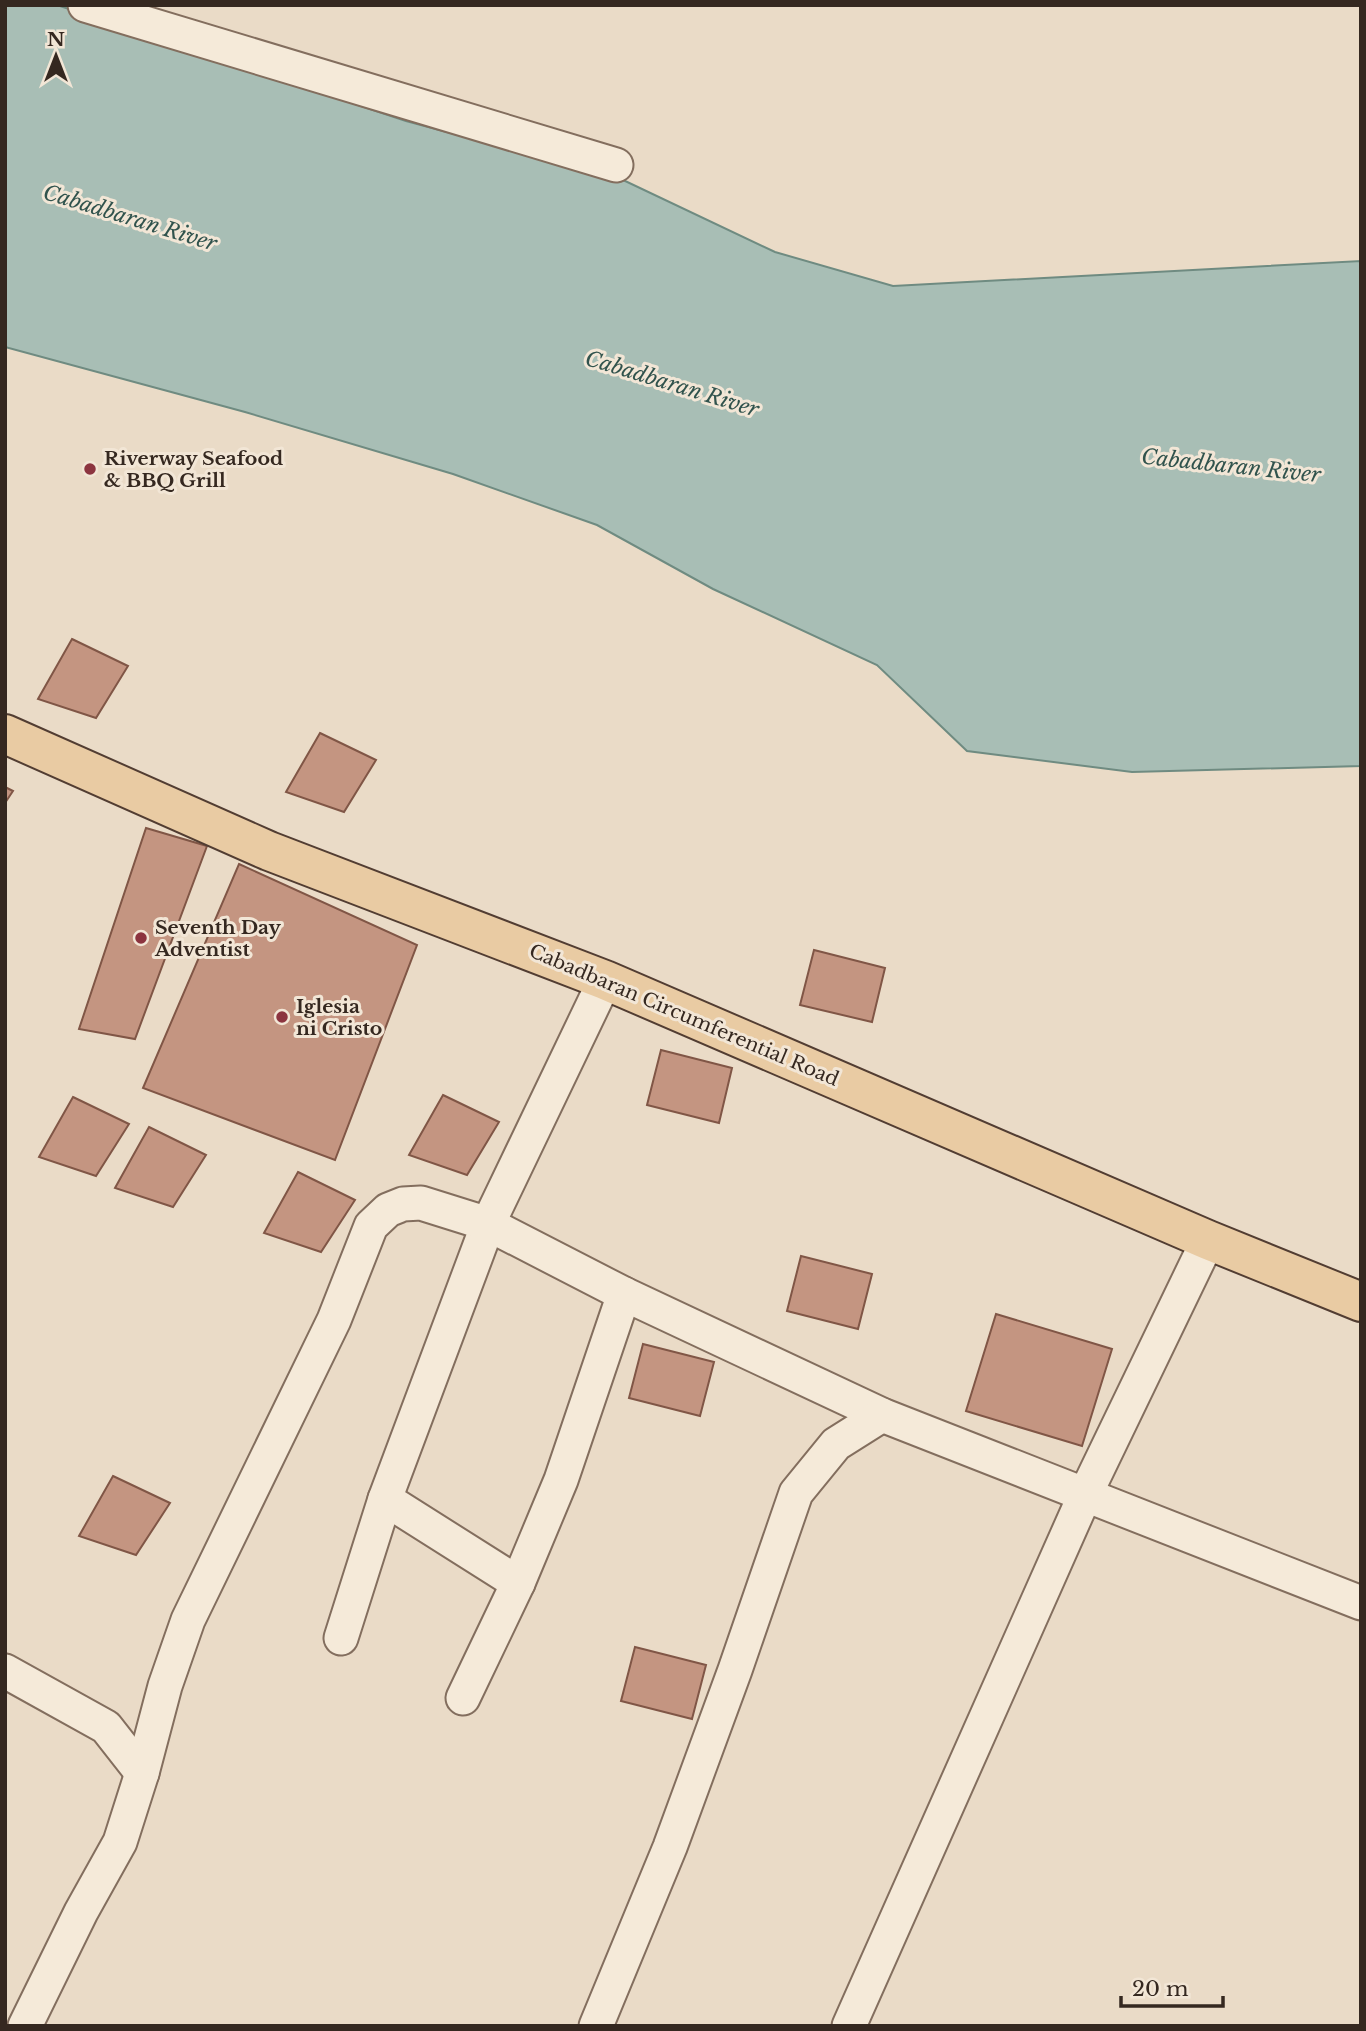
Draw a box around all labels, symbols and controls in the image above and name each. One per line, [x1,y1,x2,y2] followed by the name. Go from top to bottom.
[21,21,91,91] north arrow
[47,28,65,51] text: N
[40,179,221,257] water label: Cabadbaran River
[582,345,763,423] water label: Cabadbaran River
[1140,444,1323,488] water label: Cabadbaran River
[104,447,283,492] place label: Riverway Seafood & BBQ Grill
[82,461,98,477] marker: Riverway Seafood & BBQ Grill
[154,916,282,961] place label: Seventh Day Adventist
[133,930,149,946] marker: Seventh Day Adventist
[526,939,842,1091] street label: Cabadbaran Circumferential Road
[296,995,382,1040] place label: Iglesia ni Cristo
[274,1009,290,1025] marker: Iglesia ni Cristo
[1121,1965,1222,2009] scale bar
[1132,1976,1189,2002] text: 20 m

